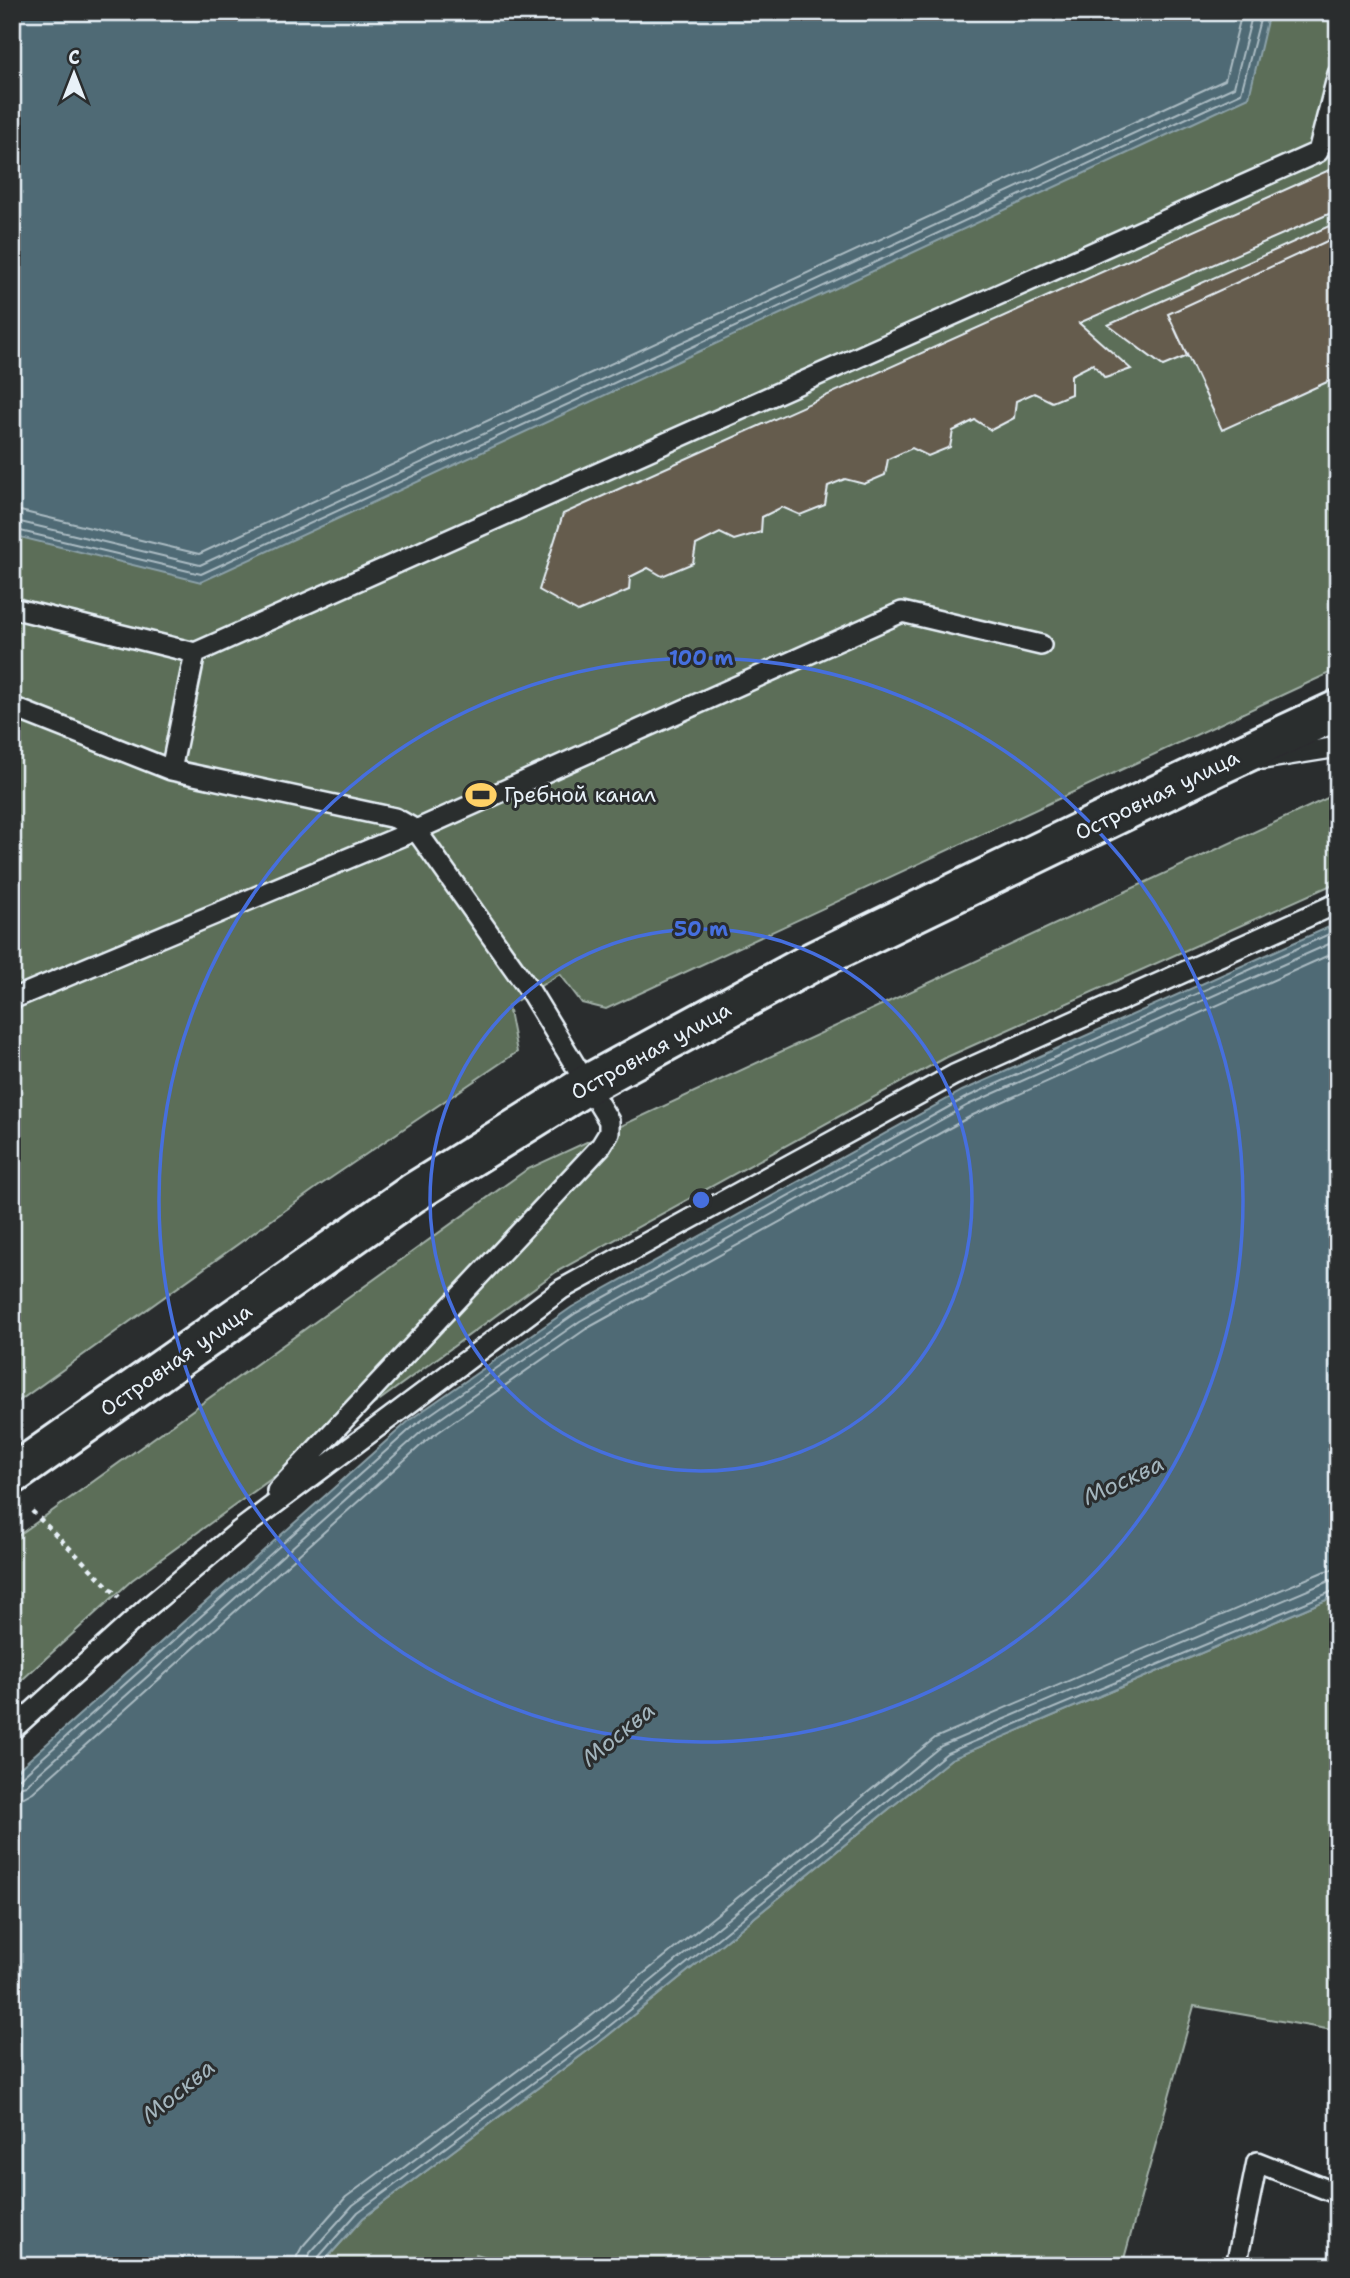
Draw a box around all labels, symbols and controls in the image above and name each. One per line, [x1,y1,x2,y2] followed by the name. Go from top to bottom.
[38,38,108,108] north arrow
[68,45,80,70] text: С
[669,644,733,672] text: 100 m
[1070,743,1244,847] street label: Островная улица
[464,778,498,812] sports icon: Гребной канал
[504,781,656,809] place label: Гребной канал
[674,915,728,943] text: 50 m
[566,995,736,1107] street label: Островная улица
[689,1188,713,1212] centre of rings
[95,1297,257,1423] street label: Островная улица
[1077,1448,1169,1512] water label: Москва
[575,1695,661,1773] water label: Москва
[135,2052,221,2130] water label: Москва

